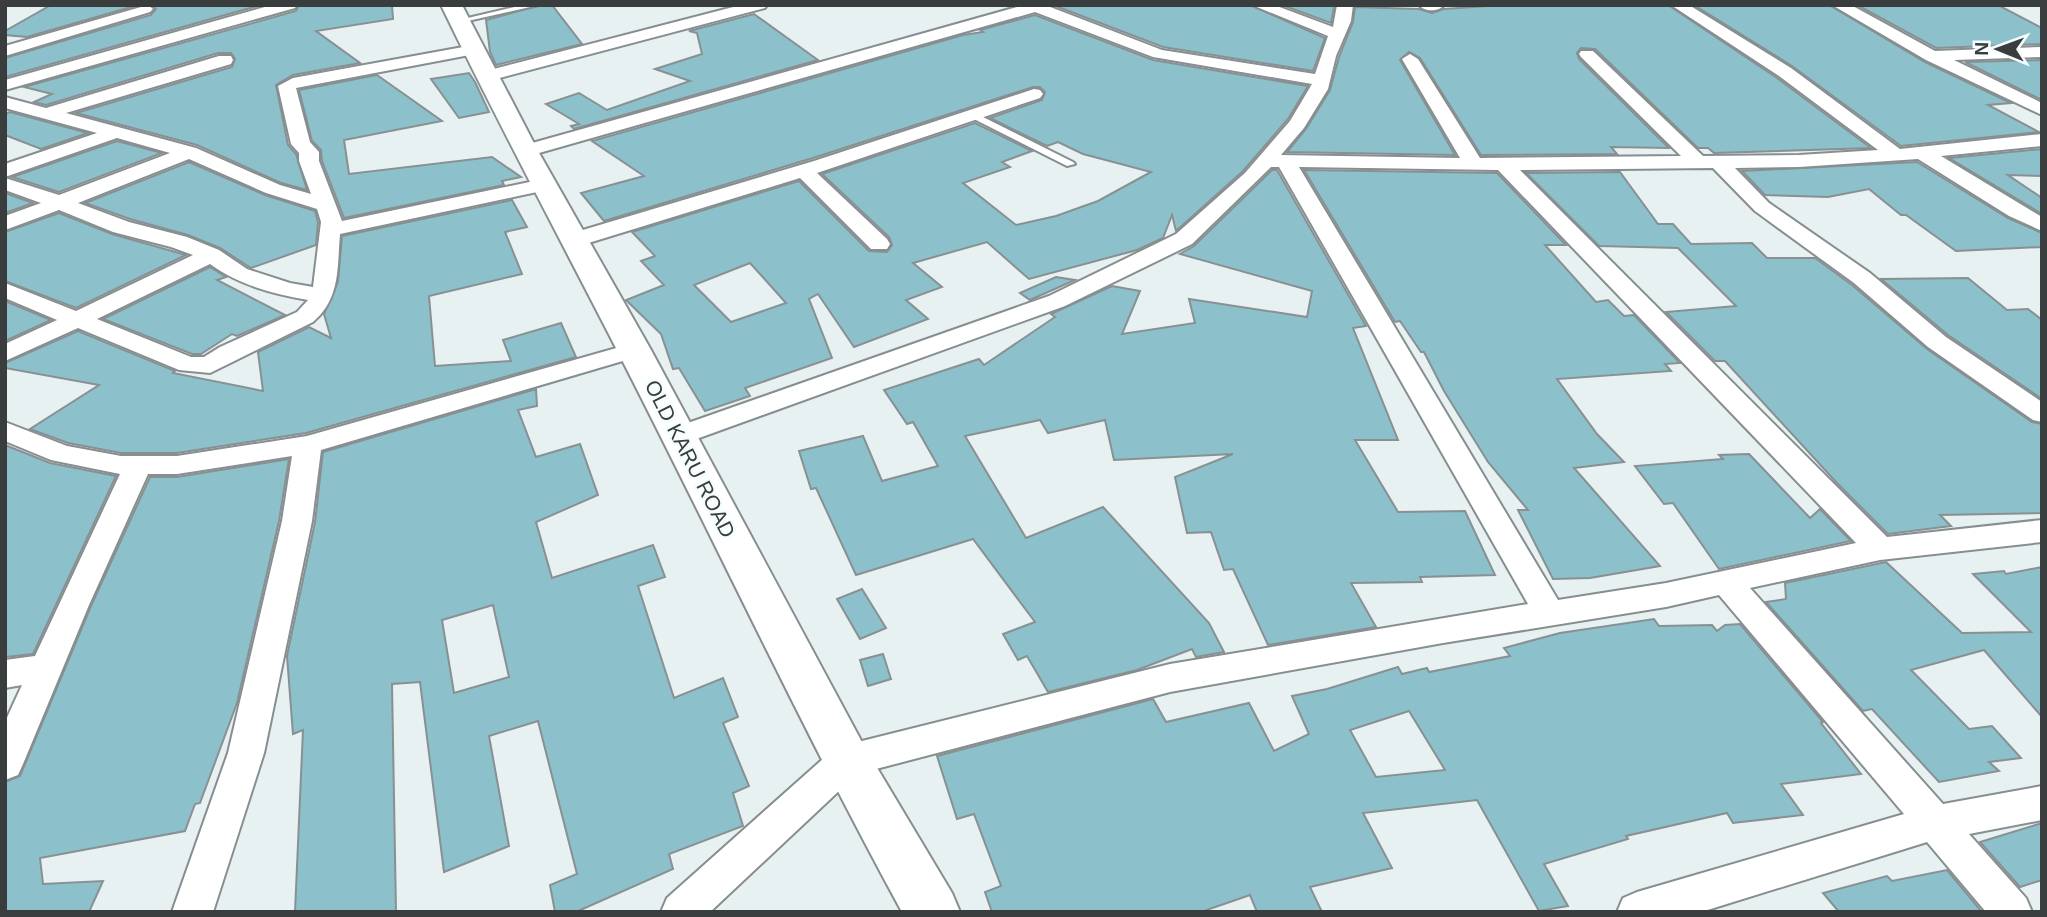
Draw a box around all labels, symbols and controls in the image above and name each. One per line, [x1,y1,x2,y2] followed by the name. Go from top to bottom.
[1963,14,2033,84] north arrow
[1971,42,1992,56] text: N
[641,376,740,541] street label: OLD KARU ROAD

